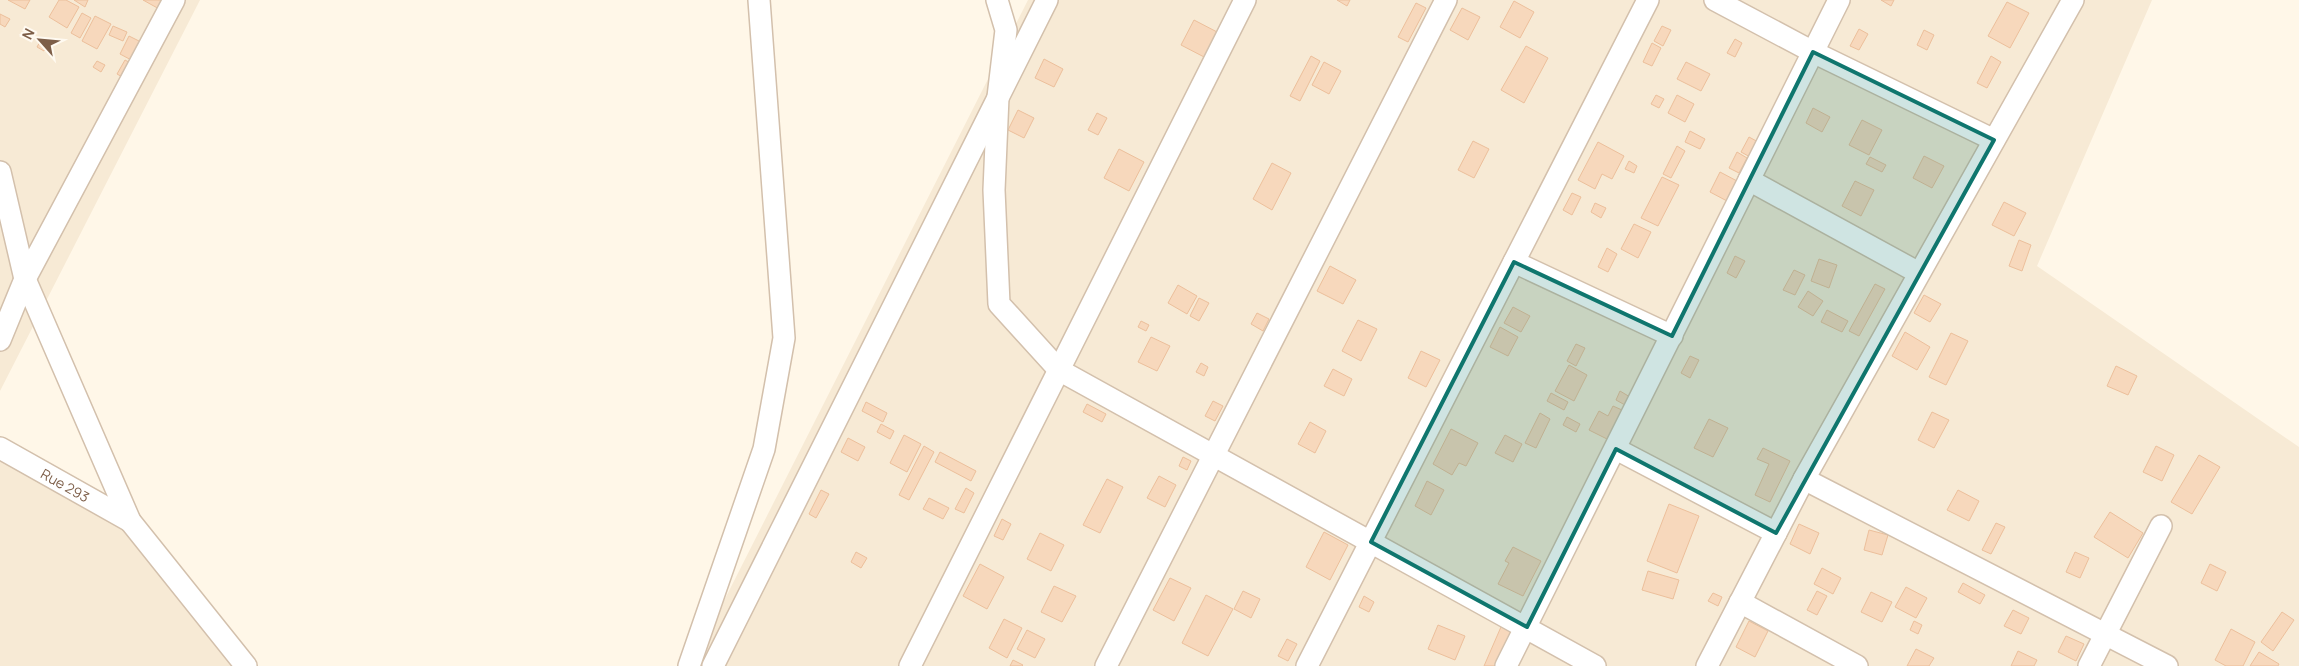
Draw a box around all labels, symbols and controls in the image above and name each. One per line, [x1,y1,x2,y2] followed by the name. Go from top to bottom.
[15,15,65,65] north arrow
[17,25,39,43] text: N
[38,464,93,506] street label: Rue 293

